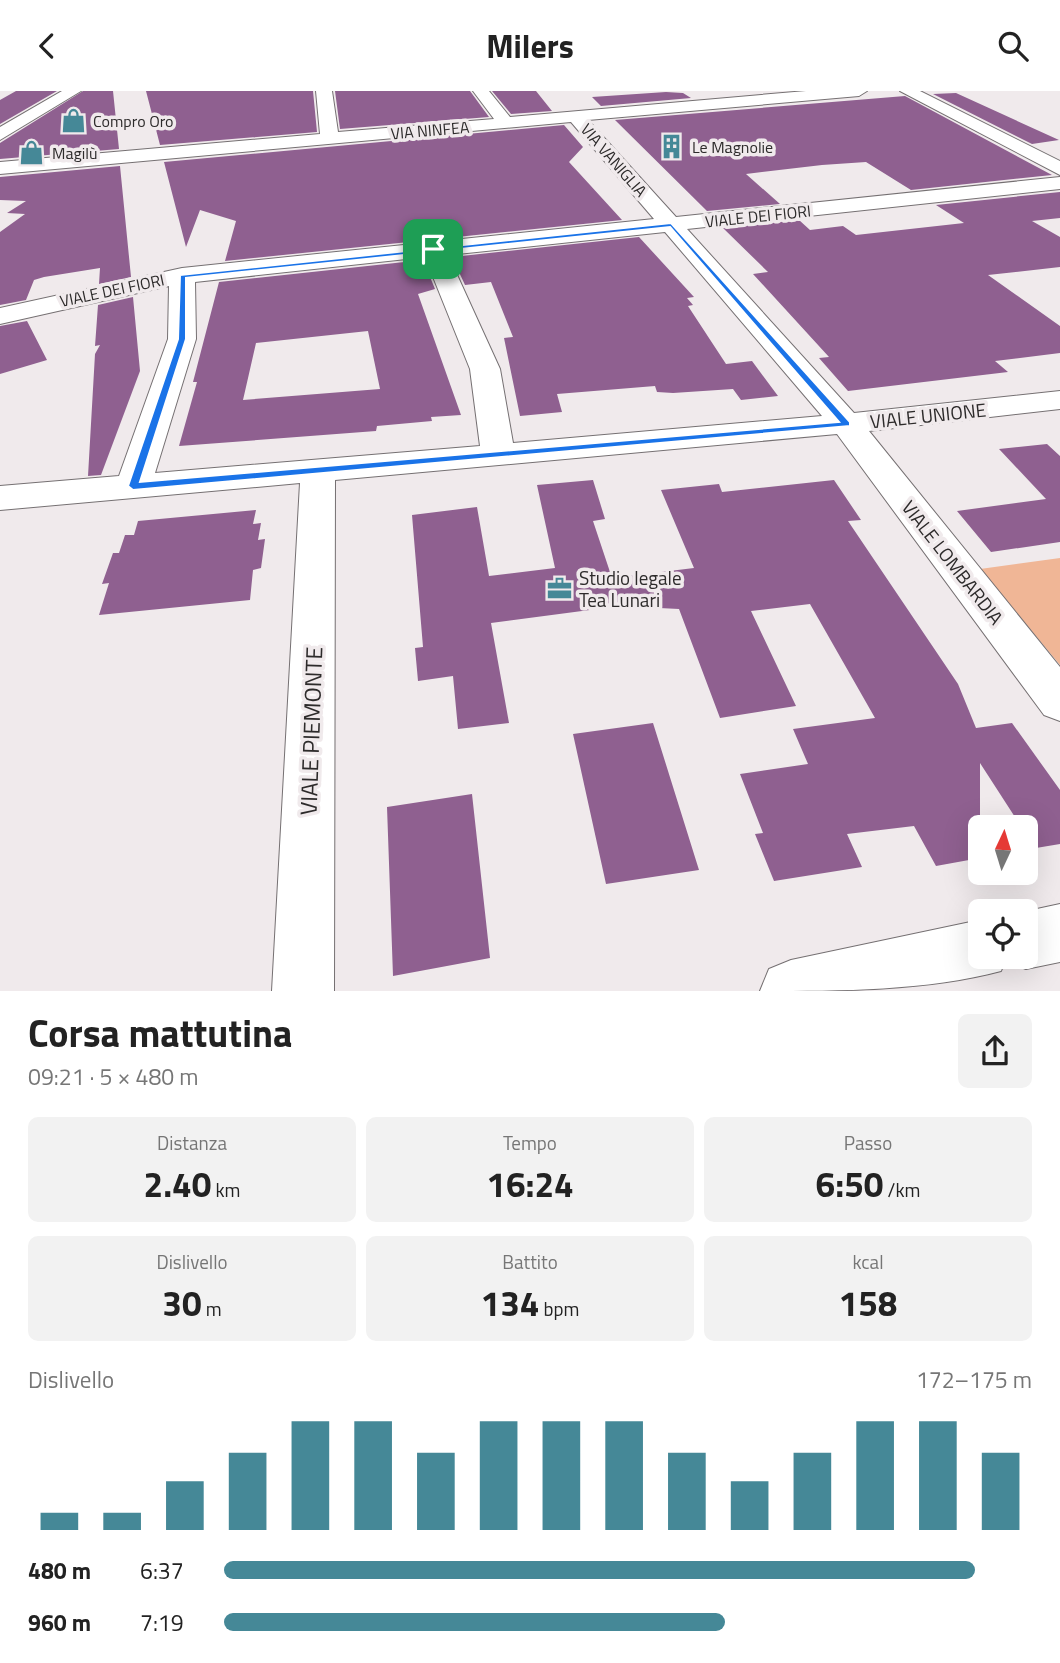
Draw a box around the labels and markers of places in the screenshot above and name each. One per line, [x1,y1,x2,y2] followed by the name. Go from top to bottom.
[59,107,87,135] shop icon: Compro Oro
[93,109,174,133] place label: Compro Oro
[658,133,686,161] building icon: Le Magnolie
[692,135,773,159] place label: Le Magnolie
[18,139,46,167] shop icon: Magilù
[52,141,97,165] place label: Magilù
[403,219,463,279] pin
[579,563,682,614] place label: Studio legale Tea Lunari
[545,574,573,602] office icon: Studio legale Tea Lunari

